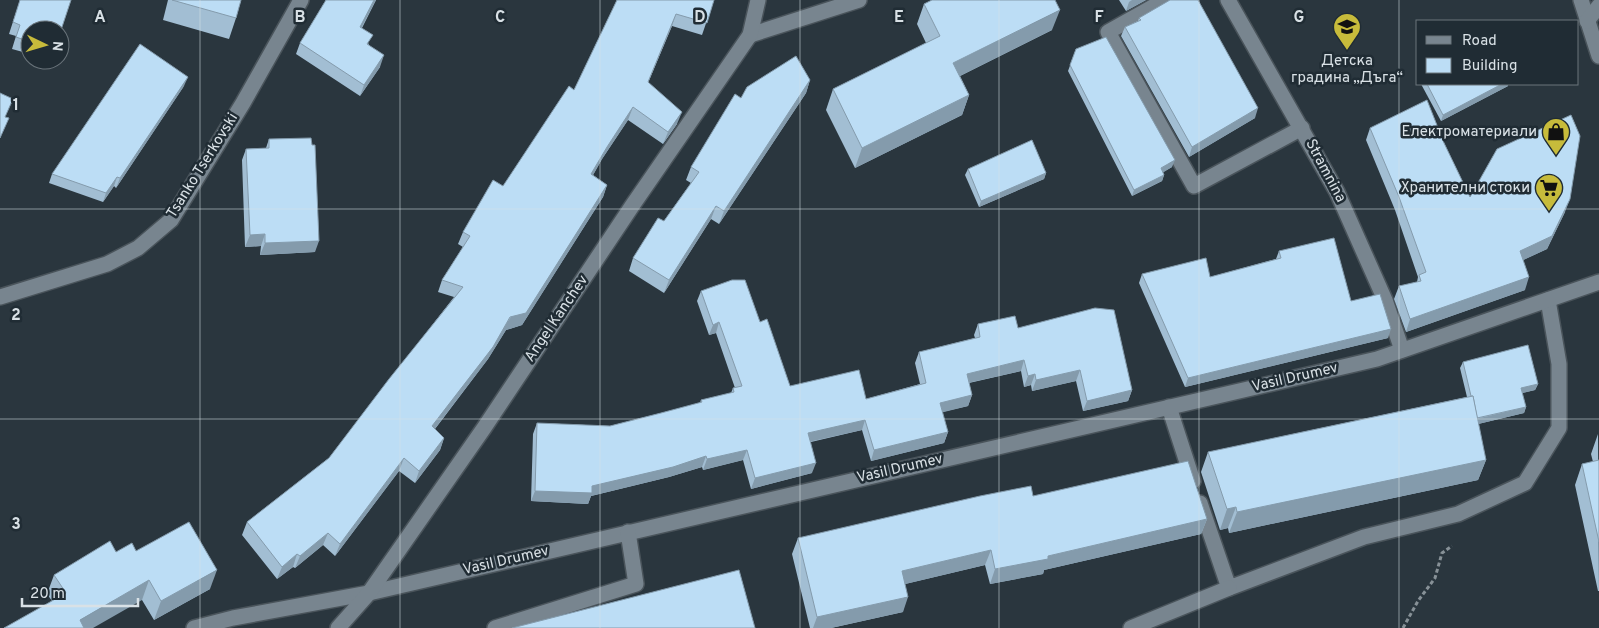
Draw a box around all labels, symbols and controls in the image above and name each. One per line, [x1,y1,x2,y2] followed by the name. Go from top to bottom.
[94,8,106,28] text: A
[294,8,306,28] text: B
[495,8,505,28] text: C
[694,8,706,28] text: D
[894,8,904,28] text: E
[1094,8,1104,28] text: F
[1294,8,1304,28] text: G
[1332,12,1362,51] school or university icon: Детска градина „Дъга“
[20,20,70,70] north arrow
[1416,20,1579,85] legend
[1462,32,1497,51] text: Road
[48,40,65,52] text: N
[1291,52,1403,88] place label: Детска градина „Дъга“
[1462,57,1517,76] text: Building
[13,96,19,116] text: 1
[163,110,243,222] street label: Tsanko Tserkovski
[1541,117,1571,156] shop icon: Електроматериали
[1401,123,1537,142] place label: Електроматериали
[1300,136,1350,206] street label: Stramnina
[1534,173,1564,212] supermarket icon: Хранителни стоки
[1401,179,1530,198] place label: Хранителни стоки
[521,272,593,366] street label: Angel Kanchev
[11,306,21,326] text: 2
[1250,359,1340,397] street label: Vasil Drumev
[855,450,945,488] street label: Vasil Drumev
[11,515,21,535] text: 3
[461,542,551,580] street label: Vasil Drumev
[22,576,139,608] scale bar
[30,585,65,604] text: 20 m

